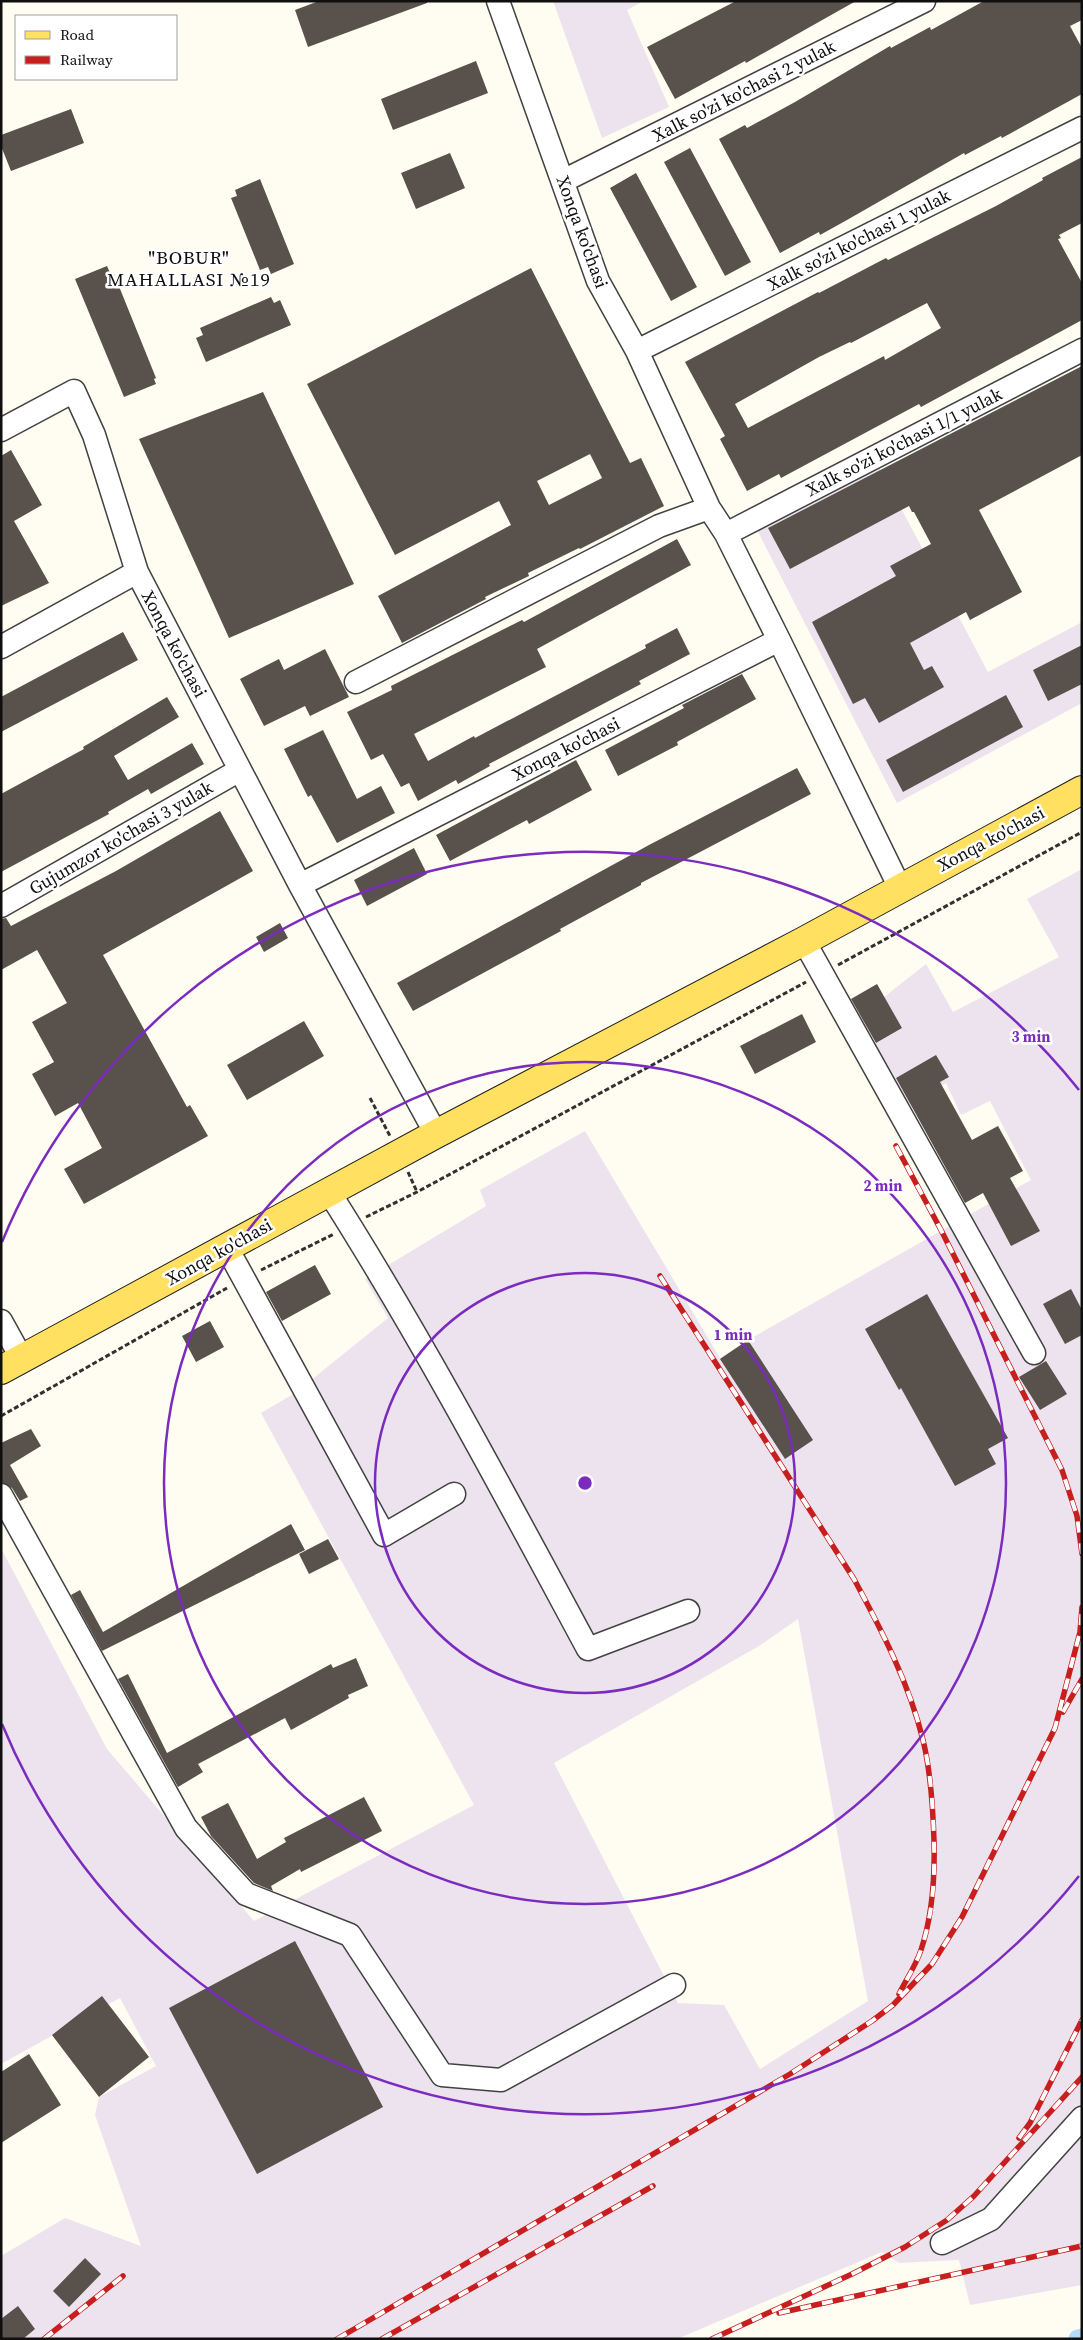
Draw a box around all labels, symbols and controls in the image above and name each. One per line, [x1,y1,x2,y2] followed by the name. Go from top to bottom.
[15,15,178,80] legend
[60,24,94,45] text: Road
[648,33,840,148] street label: Xalk so'zi ko'chasi 2 yulak
[60,49,113,70] text: Railway
[551,172,614,292] street label: Xonqa ko'chasi
[763,182,955,297] street label: Xalk so'zi ko'chasi 1 yulak
[107,244,271,292] district label: "BOBUR" MAHALLASI №19
[801,381,1006,502] street label: Xalk so'zi ko'chasi 1/1 yulak
[136,586,213,702] street label: Xonqa ko'chasi
[508,711,624,786] street label: Xonqa ko'chasi
[24,775,217,901] street label: Gujumzor ko'chasi 3 yulak
[933,800,1049,877] street label: Xonqa ko'chasi
[1012,1026,1050,1047] text: 3 min
[864,1175,902,1196] text: 2 min
[161,1212,276,1291] street label: Xonqa ko'chasi
[714,1324,752,1345] text: 1 min
[576,1474,594,1492] centre of rings

